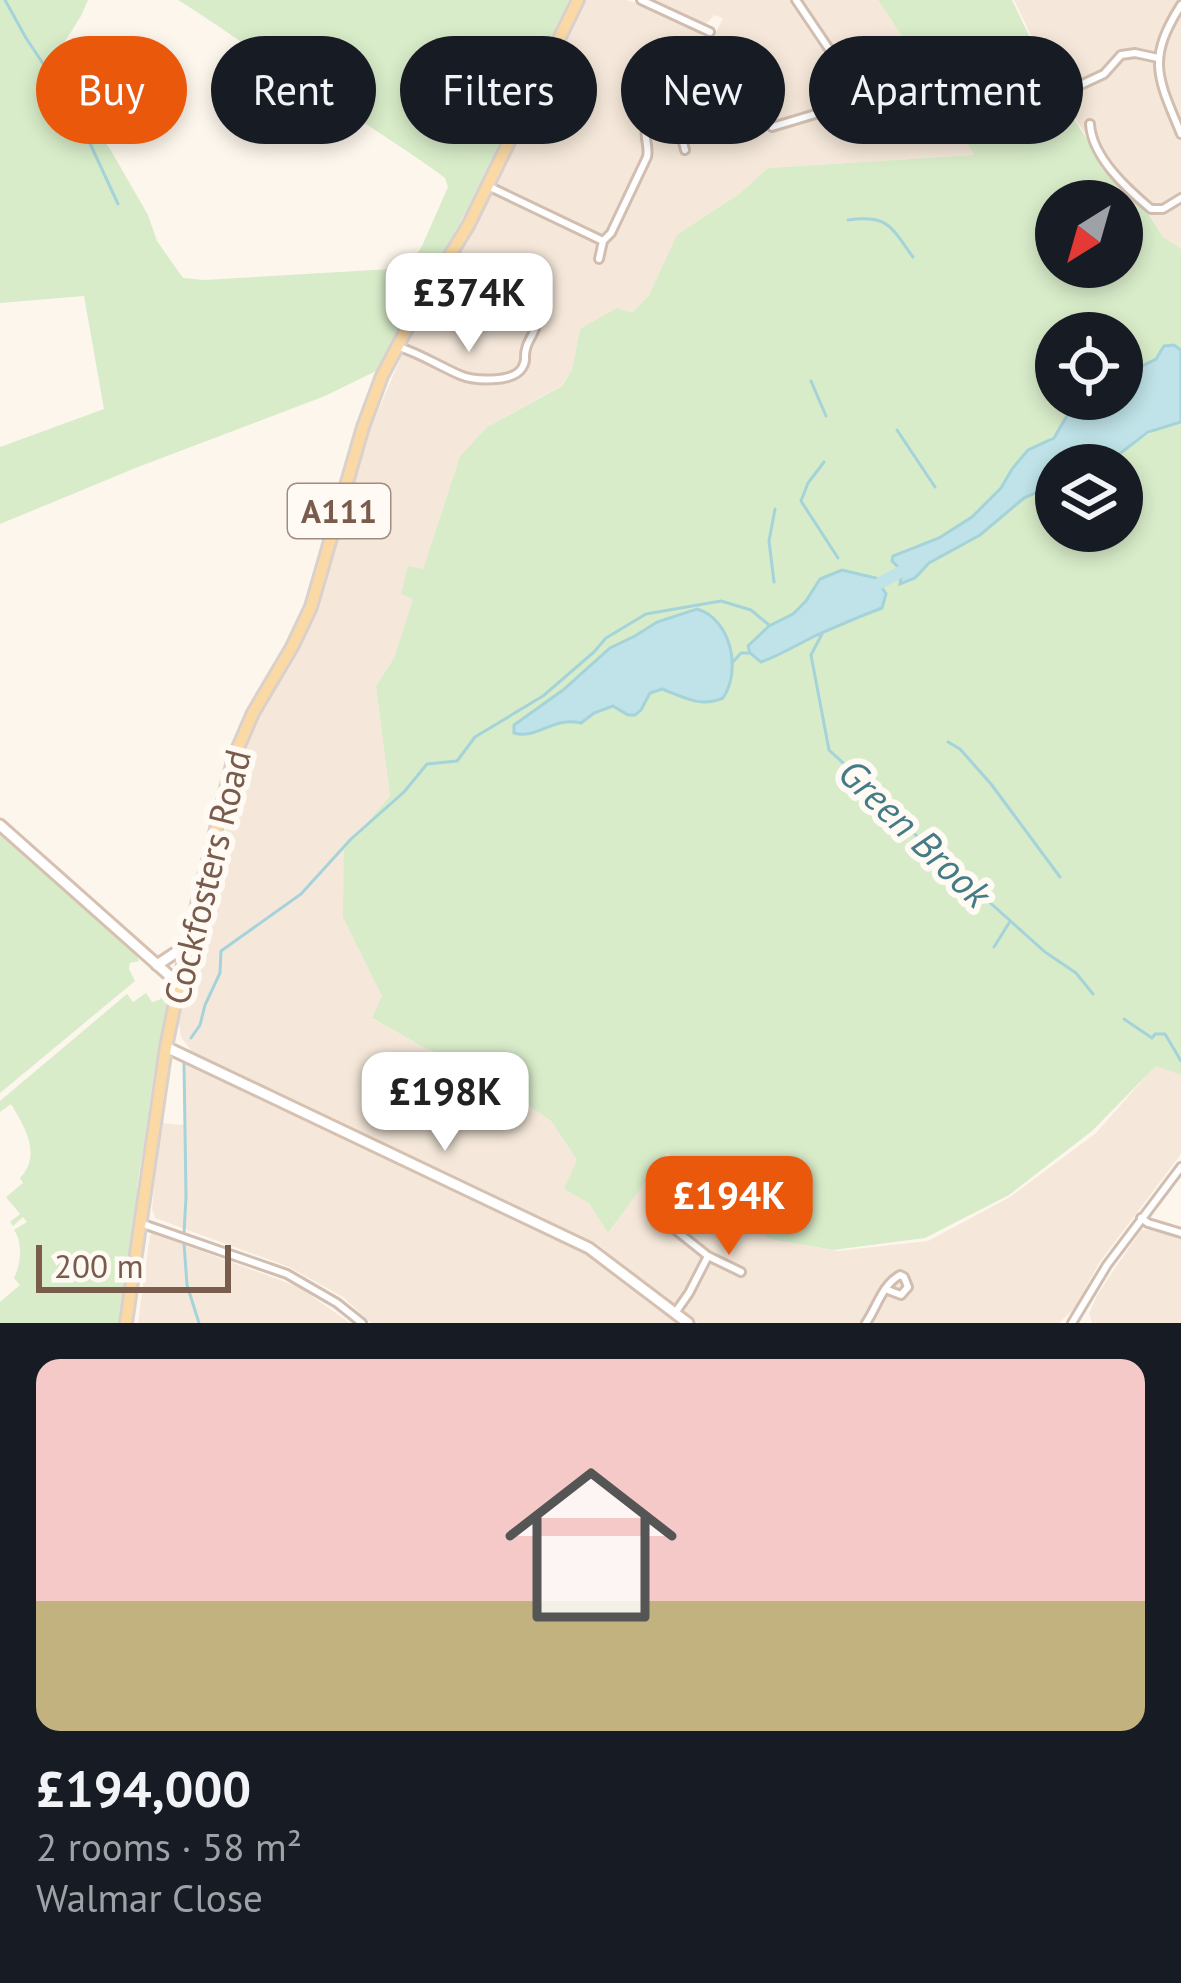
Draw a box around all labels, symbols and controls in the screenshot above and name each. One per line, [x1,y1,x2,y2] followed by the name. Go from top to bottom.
[36,36,187,144] chip: Buy
[211,36,376,144] chip: Rent
[400,36,597,144] chip: Filters
[621,36,785,144] chip: New
[809,36,1083,144] chip: Apartment
[1035,180,1143,288] north arrow
[1035,180,1143,552] map controls
[385,253,553,355] pin: £374K
[413,266,525,317] text: £374K
[1035,312,1143,420] button: locate
[1035,444,1143,552] button: layers
[288,484,390,538] road number: A111
[152,745,261,1009] street label: Cockfosters Road
[828,747,1004,919] water label: Green Brook
[361,1052,529,1154] pin: £198K
[389,1065,501,1116] text: £198K
[645,1156,813,1258] pin: £194K
[673,1169,785,1220] text: £194K
[36,1239,231,1292] scale bar
[54,1244,144,1287] text: 200 m
[483,1437,699,1653] icon: home
[36,1755,251,1821] text: £194,000
[36,1821,302,1872] text: 2 rooms · 58 m²
[36,1872,263,1923] text: Walmar Close

